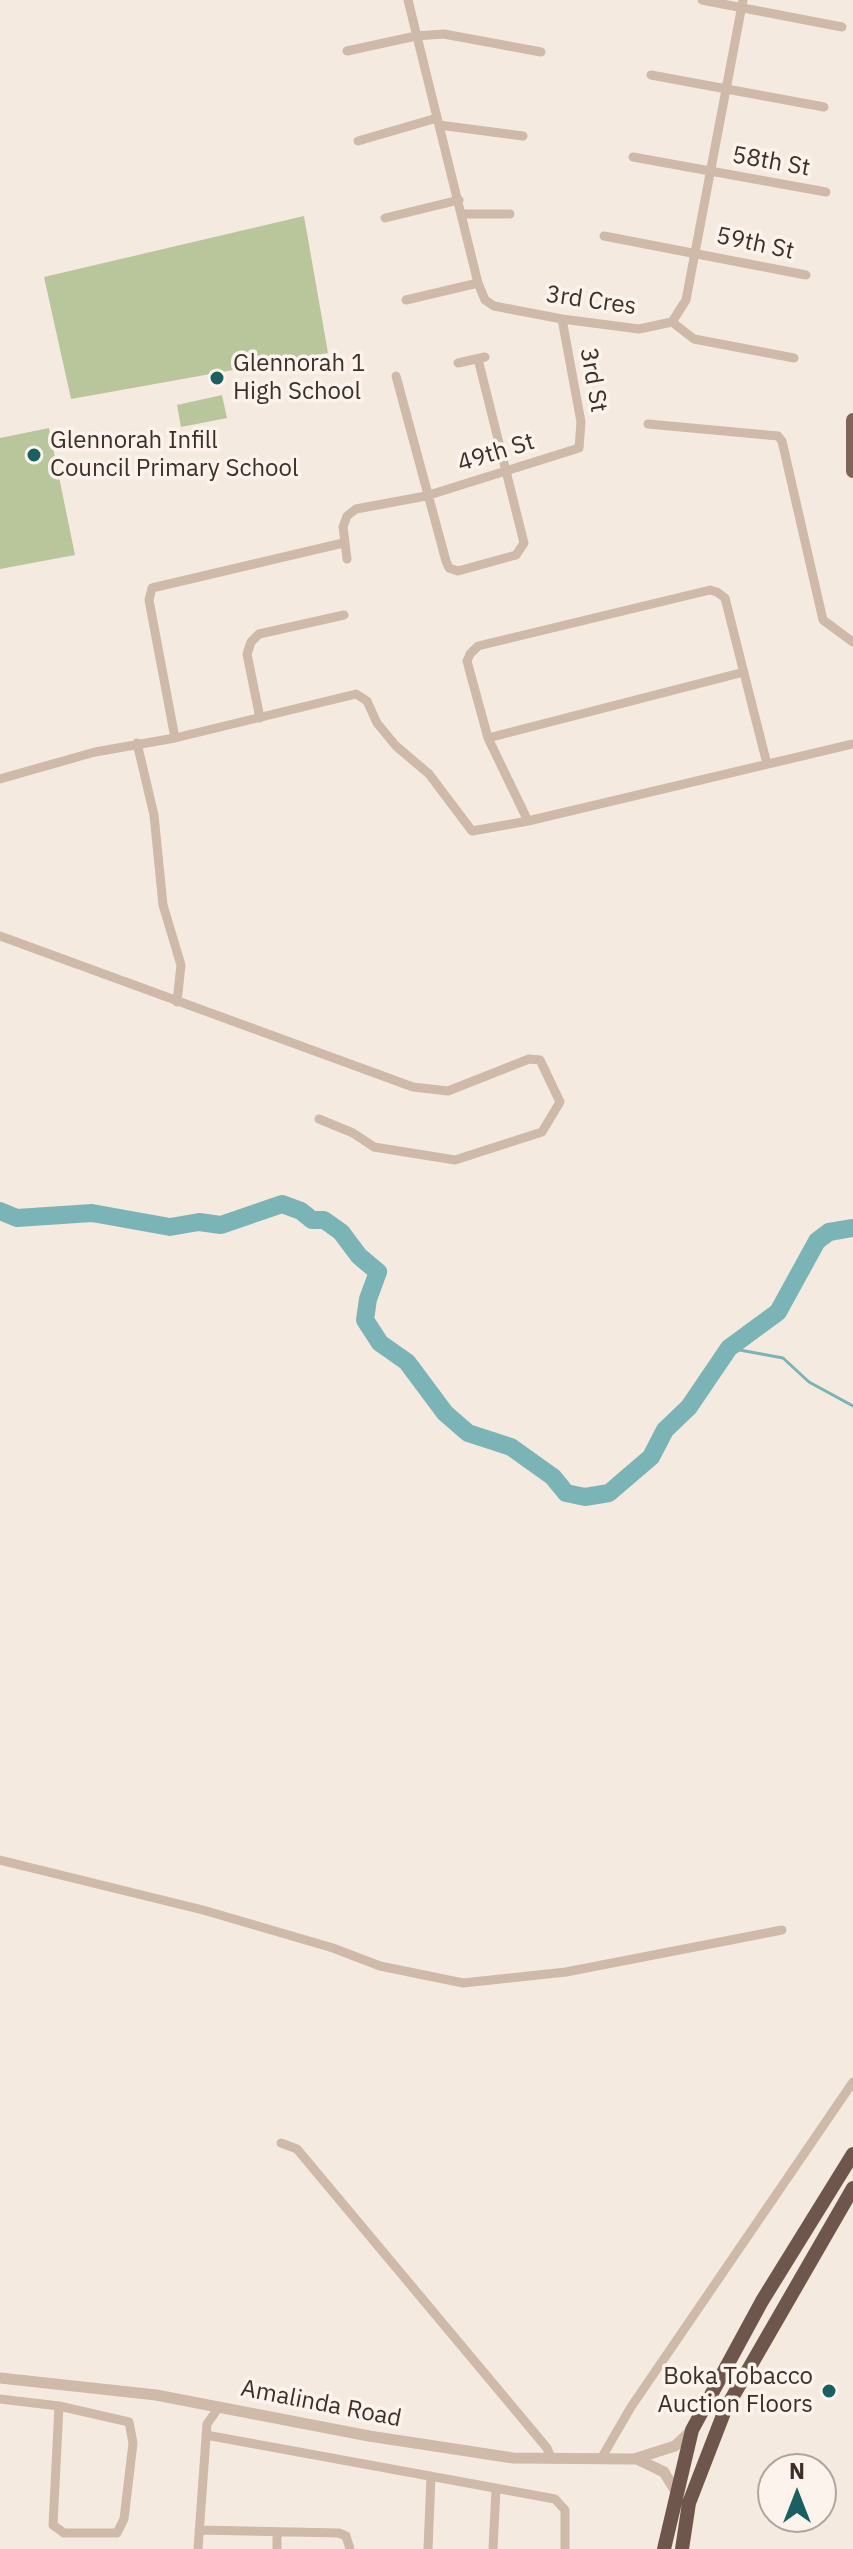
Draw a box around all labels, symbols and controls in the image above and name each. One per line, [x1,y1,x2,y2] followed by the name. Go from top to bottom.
[730,141,812,183] street label: 58th St
[713,222,797,266] street label: 59th St
[544,280,638,322] street label: 3rd Cres
[573,345,613,415] street label: 3rd St
[233,350,365,406] place label: Glennorah 1 High School
[208,369,226,387] marker: Glennorah 1 High School
[50,427,298,483] place label: Glennorah Infill Council Primary School
[454,428,538,478] street label: 49th St
[25,446,43,464] marker: Glennorah Infill Council Primary School
[657,2363,813,2419] place label: Boka Tobacco Auction Floors
[238,2374,404,2434] street label: Amalinda Road
[820,2382,838,2400] marker: Boka Tobacco Auction Floors
[757,2453,837,2533] north arrow
[789,2456,805,2485] text: N

